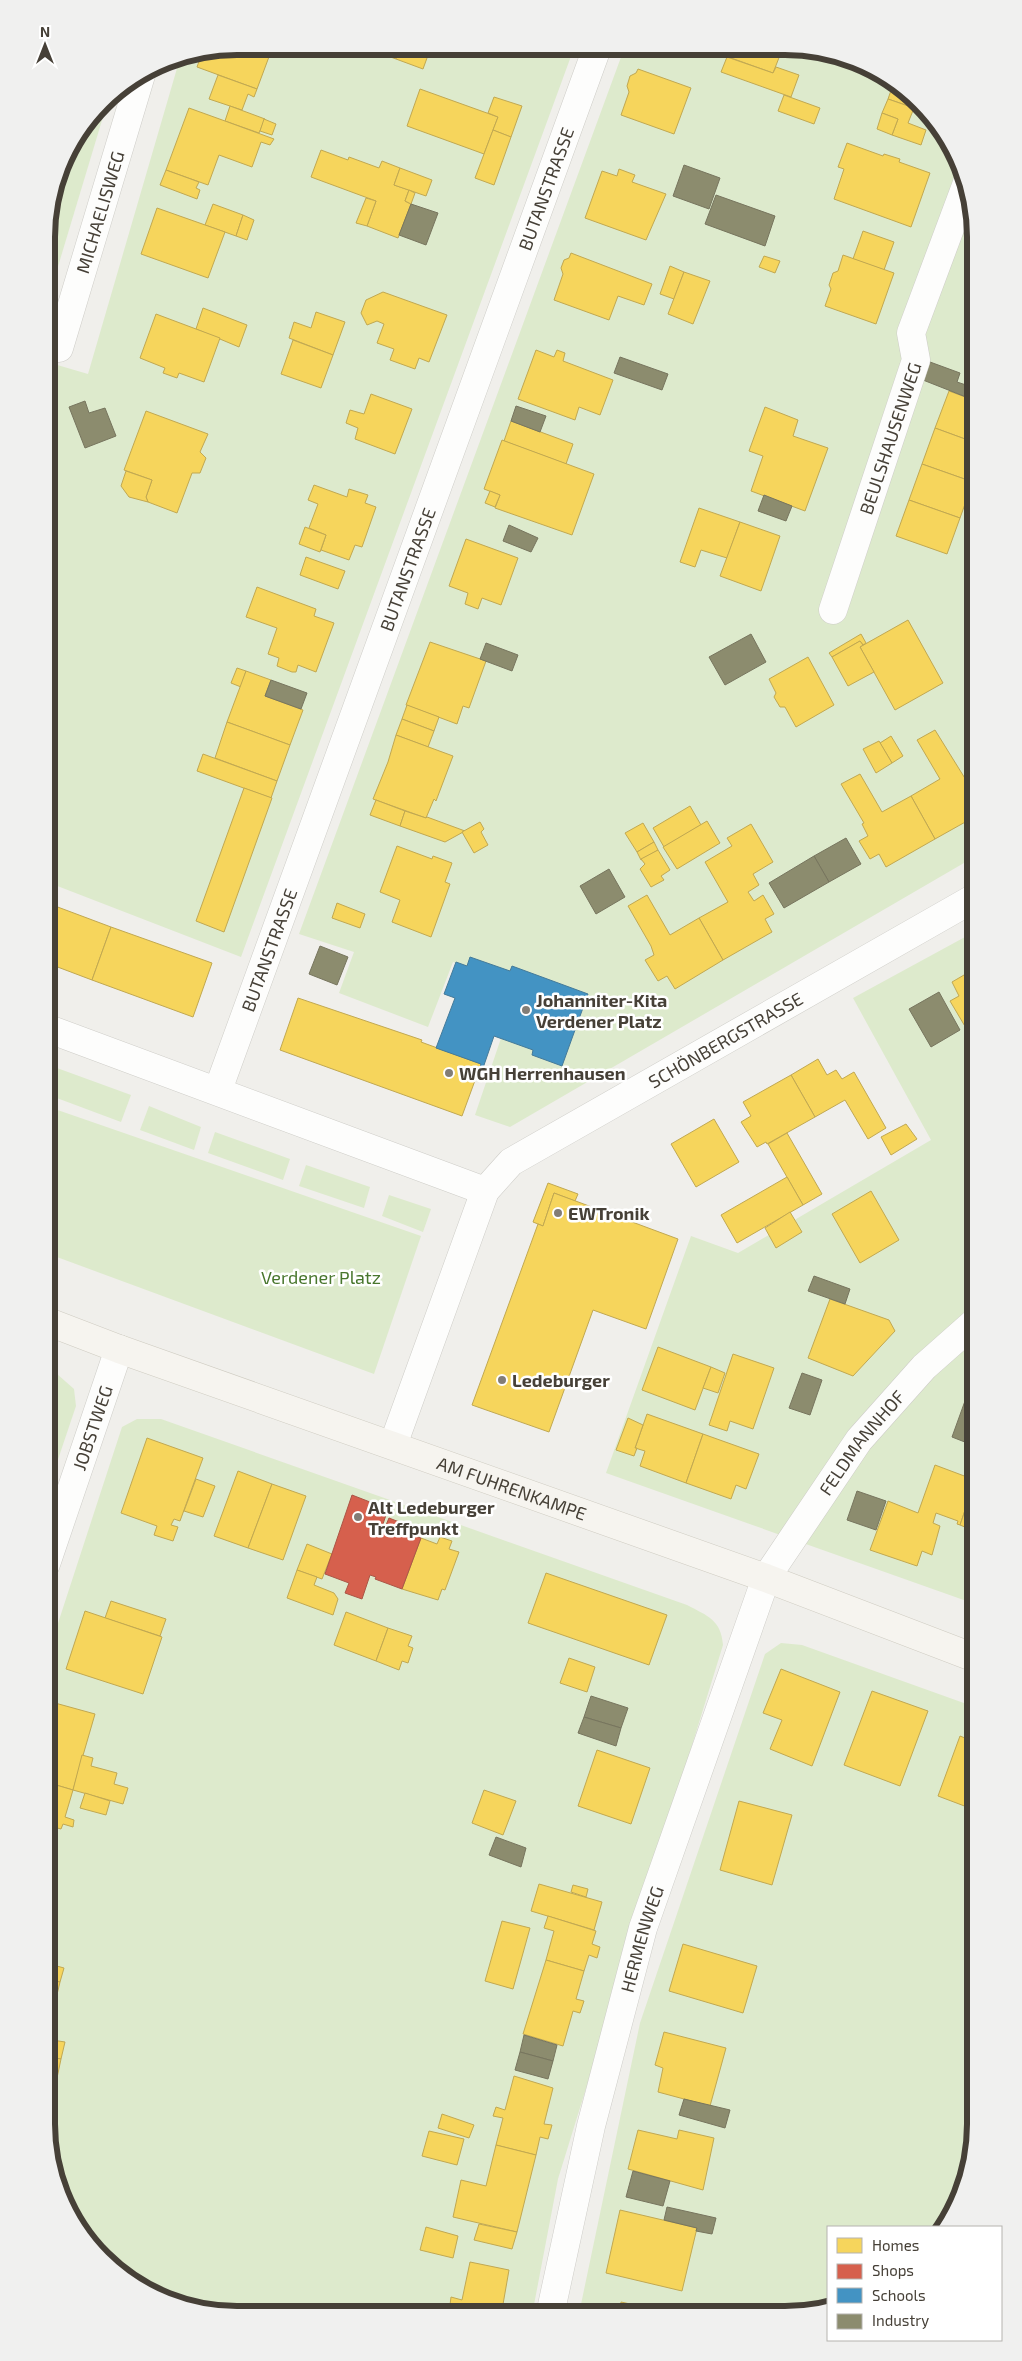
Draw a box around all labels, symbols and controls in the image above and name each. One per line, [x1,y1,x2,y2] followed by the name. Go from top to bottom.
[20,20,70,70] north arrow
[40,23,50,40] text: N
[513,124,578,253] street label: BUTANSTRASSE
[71,148,129,276] street label: MICHAELISWEG
[855,359,926,517] street label: BEULSHAUSENWEG
[375,505,440,634] street label: BUTANSTRASSE
[236,885,301,1015] street label: BUTANSTRASSE
[644,987,807,1092] street label: SCHÖNBERGSTRASSE
[536,989,667,1032] place label: Johanniter-Kita Verdener Platz
[520,1004,532,1016] marker: Johanniter-Kita Verdener Platz
[459,1062,626,1084] place label: WGH Herrenhausen
[443,1067,455,1079] marker: WGH Herrenhausen
[568,1202,649,1224] place label: EWTronik
[552,1207,564,1219] marker: EWTronik
[261,1266,381,1288] park label: Verdener Platz
[512,1369,610,1391] place label: Ledeburger
[496,1374,508,1386] marker: Ledeburger
[68,1382,117,1473] street label: JOBSTWEG
[814,1385,909,1499] street label: FELDMANNHOF
[434,1452,590,1525] street label: AM FUHRENKAMPE
[368,1496,495,1539] place label: Alt Ledeburger Treffpunkt
[352,1511,364,1523] marker: Alt Ledeburger Treffpunkt
[616,1883,668,1995] street label: HERMENWEG
[827,2226,1002,2341] legend
[872,2236,919,2254] text: Homes
[872,2261,914,2279] text: Shops
[872,2286,926,2304] text: Schools
[872,2311,929,2329] text: Industry

